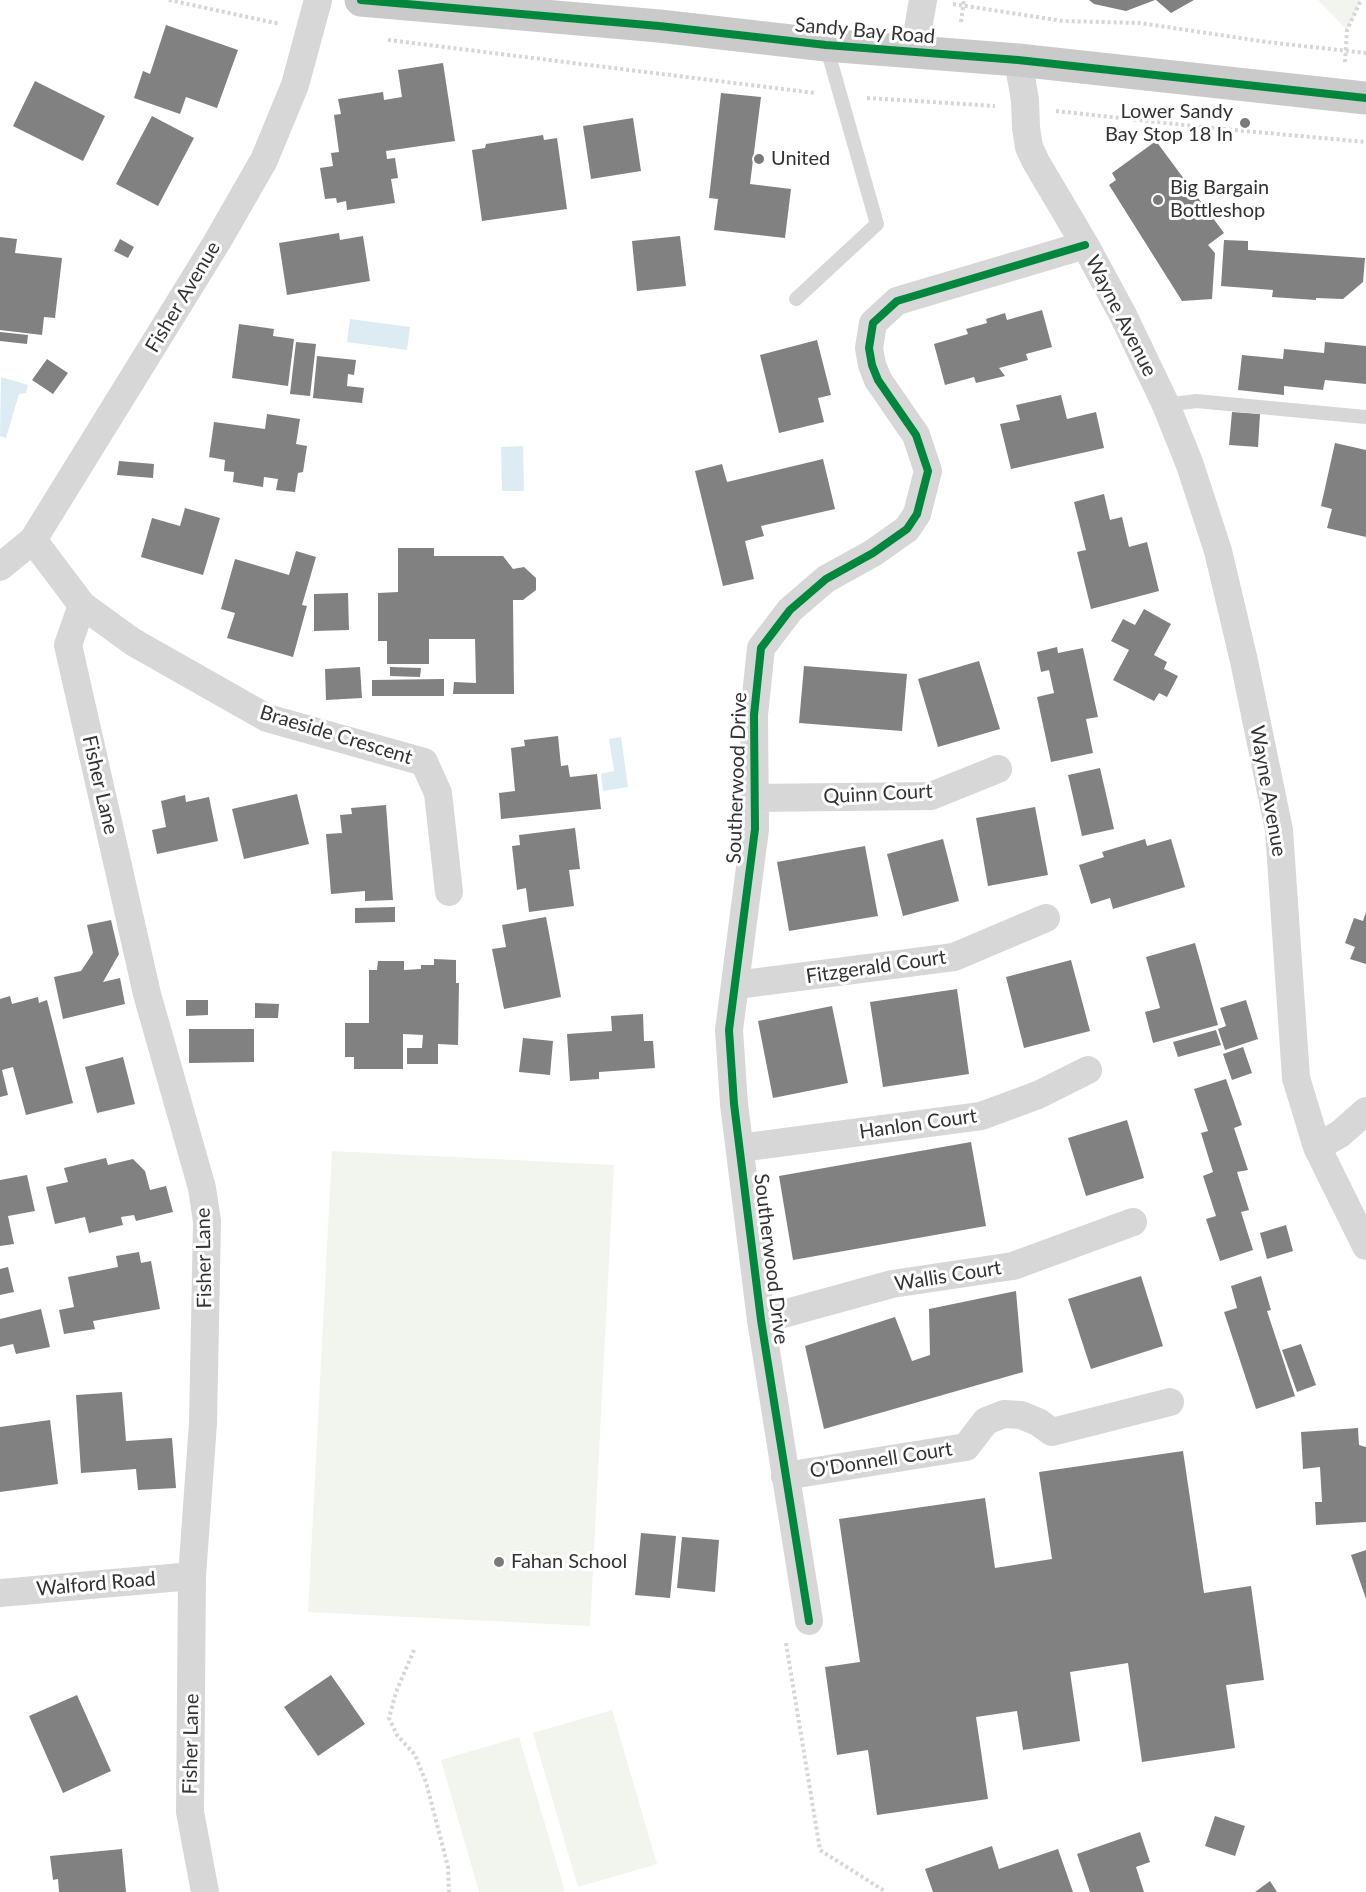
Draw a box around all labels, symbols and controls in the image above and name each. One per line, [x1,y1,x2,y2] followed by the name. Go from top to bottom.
[794,13,936,49] street label: Sandy Bay Road
[1105,100,1233,147] place label: Lower Sandy Bay Stop 18 In
[1238,116,1252,130] marker: Lower Sandy Bay Stop 18 In
[771,147,830,171] place label: United
[752,152,766,166] marker: United
[1170,176,1269,223] place label: Big Bargain Bottleshop
[1151,193,1165,207] marker: Big Bargain Bottleshop
[141,237,225,357] street label: Fisher Avenue
[1080,251,1162,381] street label: Wayne Avenue
[722,692,752,864] street label: Southerwood Drive
[257,700,415,770] street label: Braeside Crescent
[1245,724,1291,858] street label: Wayne Avenue
[77,733,123,837] street label: Fisher Lane
[823,779,933,809] street label: Quinn Court
[804,945,948,989] street label: Fitzgerald Court
[858,1104,978,1144] street label: Hanlon Court
[749,1172,793,1346] street label: Southerwood Drive
[191,1207,217,1309] street label: Fisher Lane
[893,1256,1003,1296] street label: Wallis Court
[808,1437,954,1483] street label: O'Donnell Court
[511,1550,627,1574] place label: Fahan School
[492,1555,506,1569] marker: Fahan School
[35,1567,157,1601] street label: Walford Road
[178,1693,204,1795] street label: Fisher Lane

